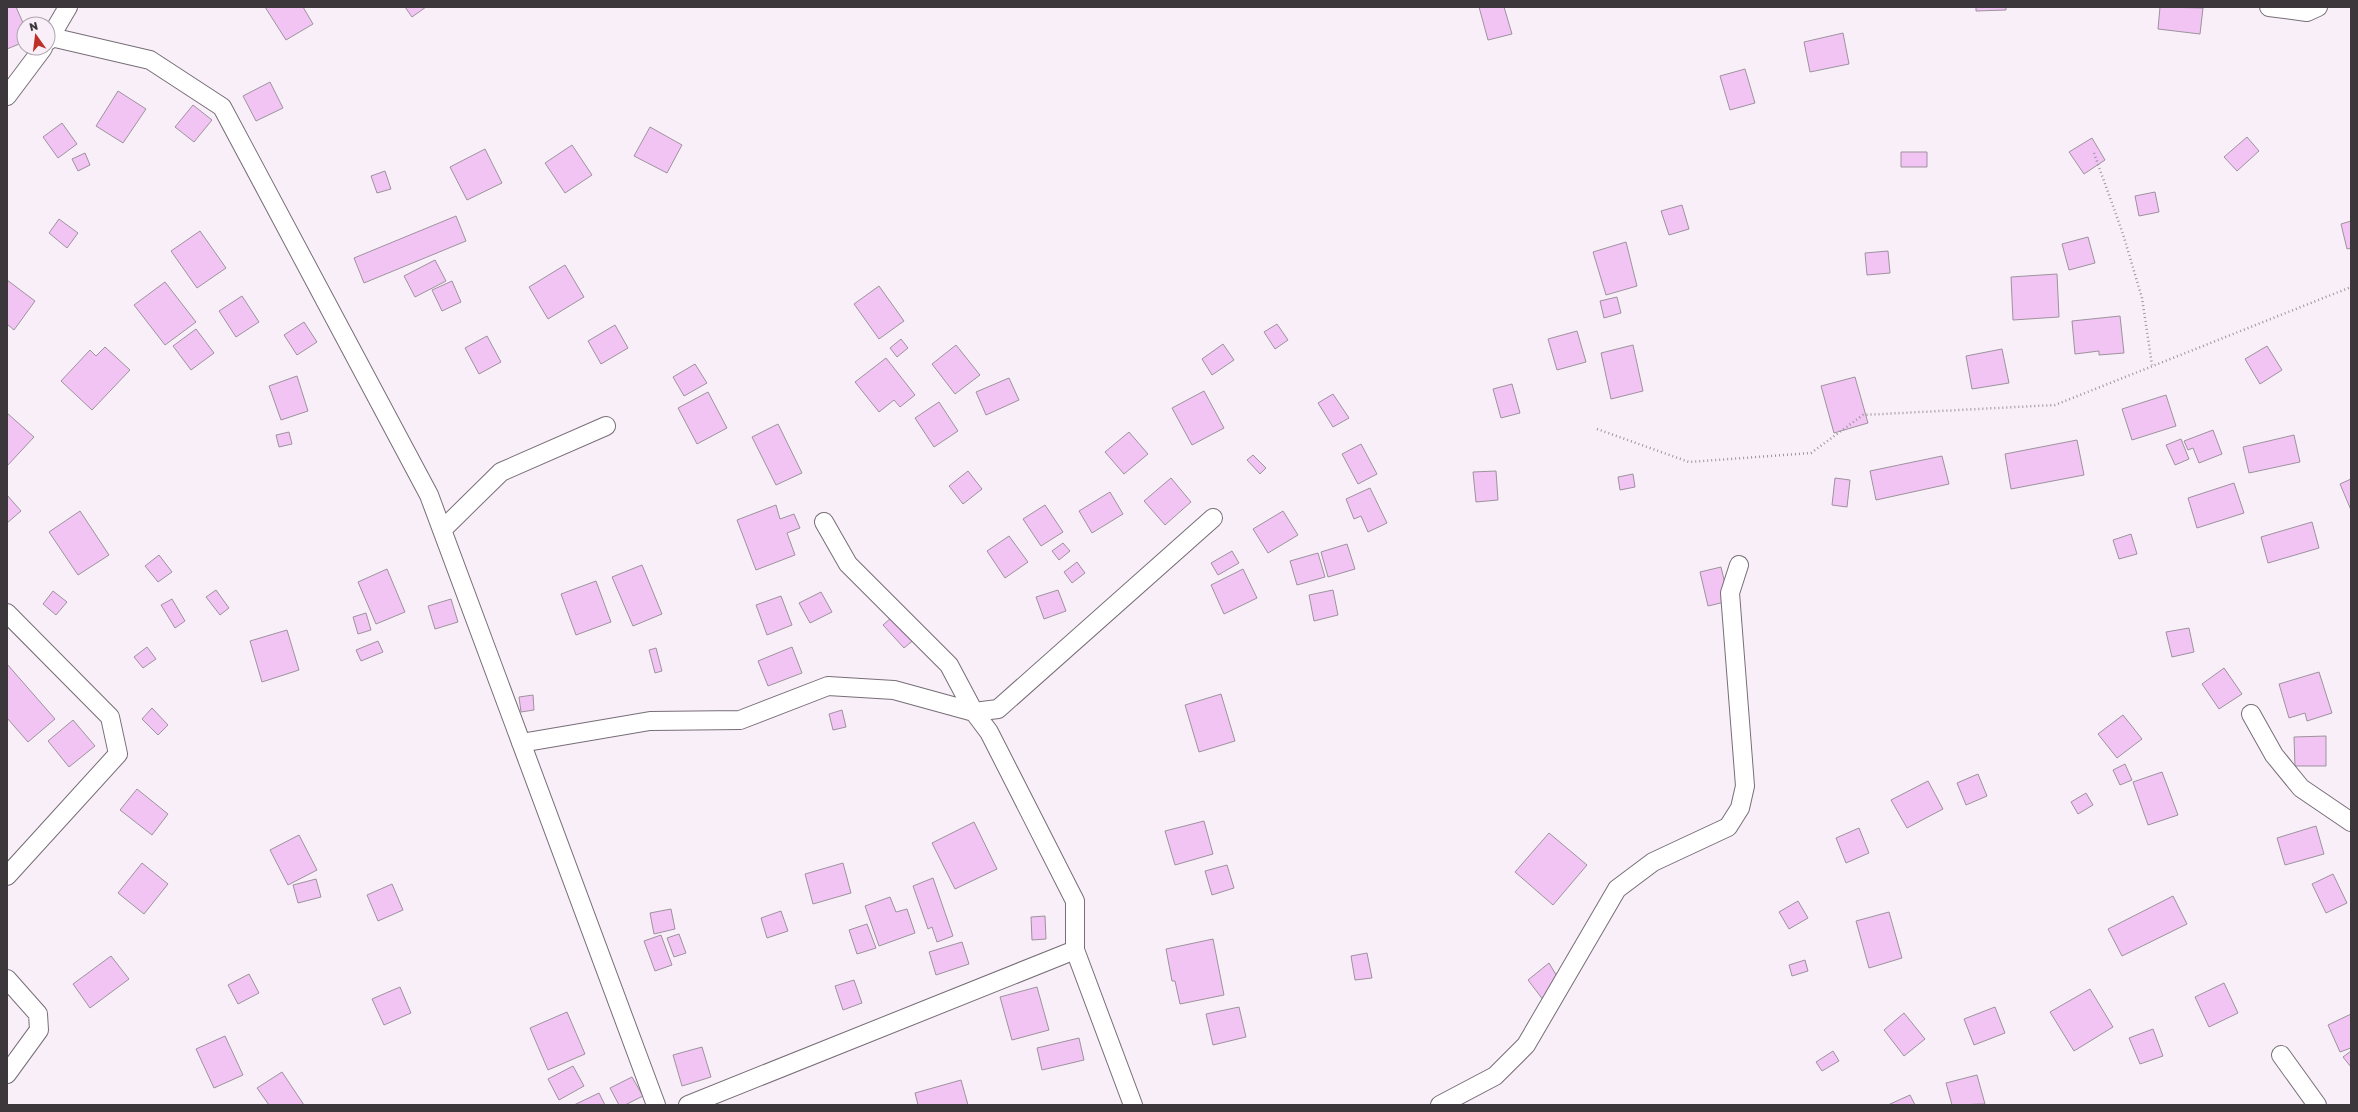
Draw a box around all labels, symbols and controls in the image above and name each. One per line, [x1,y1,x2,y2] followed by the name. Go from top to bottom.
[16,16,56,56] north arrow
[28,18,39,33] text: N

